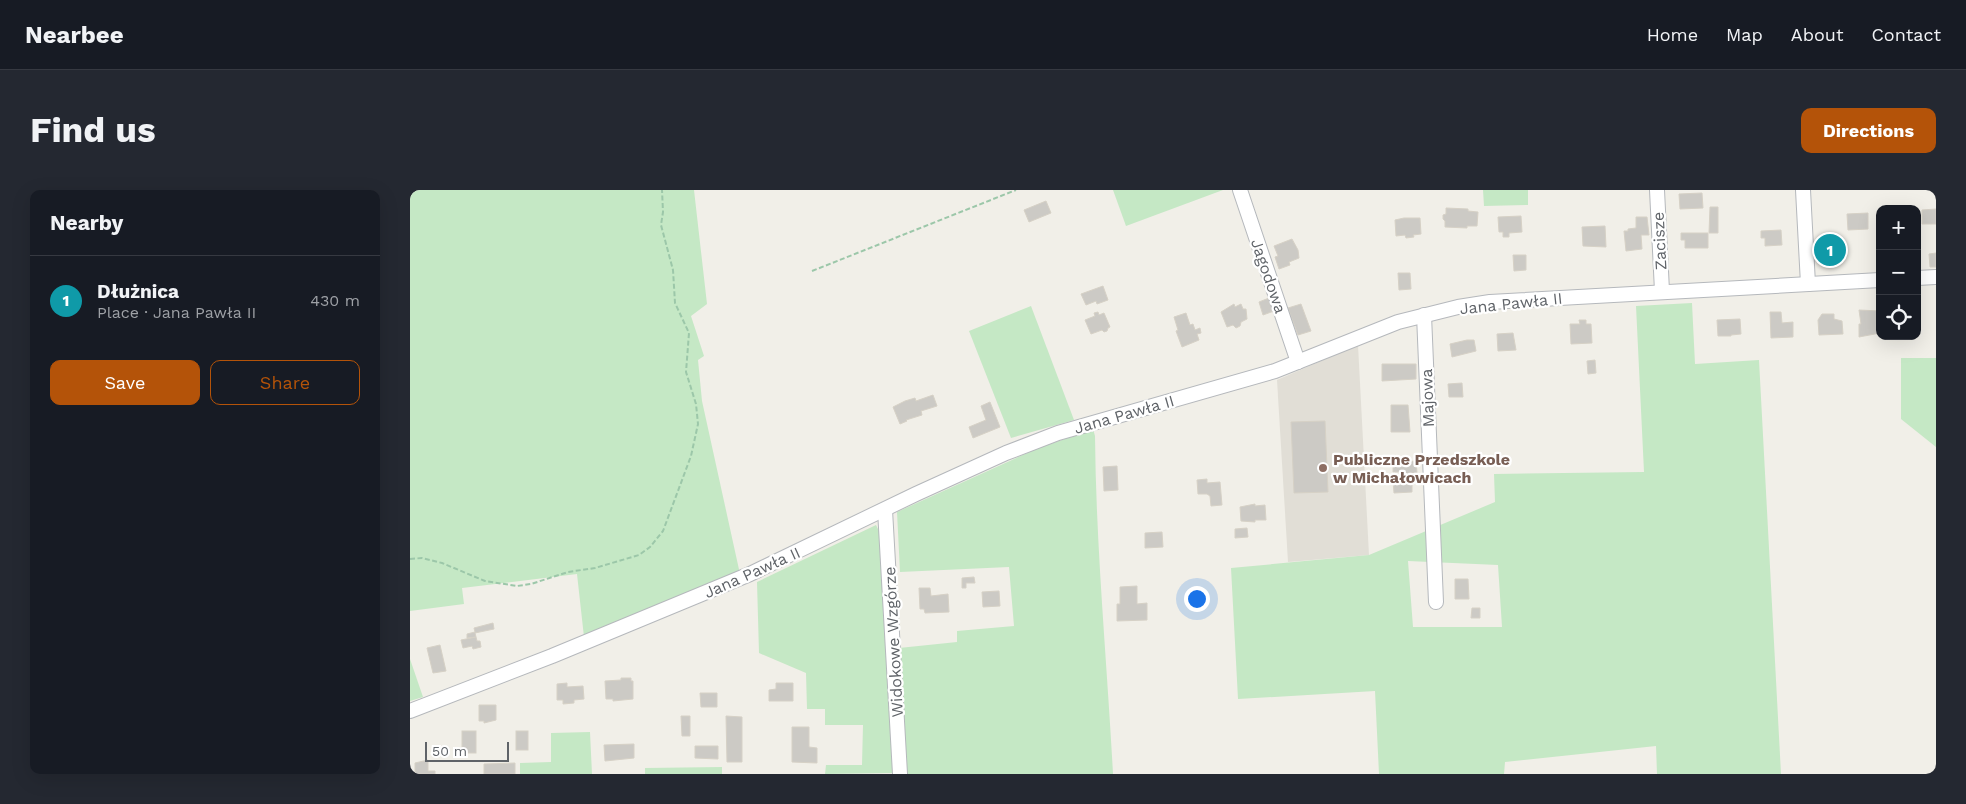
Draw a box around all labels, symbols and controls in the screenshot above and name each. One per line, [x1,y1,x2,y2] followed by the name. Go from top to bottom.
[25,21,124,49] text: Nearbee
[1647,24,1698,45] text: Home
[1726,24,1763,45] text: Map
[1791,24,1843,45] text: About
[1871,24,1941,45] text: Contact
[1801,108,1936,153] button: Directions
[30,109,156,151] text: Find us
[1876,205,1921,340] map controls
[1876,205,1921,250] button: +
[50,210,123,235] text: Nearby
[1648,211,1671,271] street label: Zacisze
[1814,231,1846,269] pin: 1
[1247,236,1290,316] street label: Jagodowa
[1876,250,1921,295] button: −
[97,280,179,303] text: Dłużnica
[1459,289,1563,318] street label: Jana Pawła II
[63,291,69,310] text: 1
[310,291,360,310] text: 430 m
[1876,295,1921,340] button: locate
[97,303,256,322] text: Place · Jana Pawła II
[50,360,200,405] button: Save
[210,360,360,405] button: Share
[1417,368,1438,428] street label: Majowa
[1072,391,1176,438] street label: Jana Pawła II
[1333,450,1510,487] place label: Publiczne Przedszkole w Michałowicach
[1317,462,1329,474] marker: Publiczne Przedszkole w Michałowicach
[701,543,803,602] street label: Jana Pawła II
[880,566,907,718] street label: Widokowe Wzgórze
[1184,586,1210,612] your location
[425,739,509,762] scale bar
[432,743,467,759] text: 50 m

